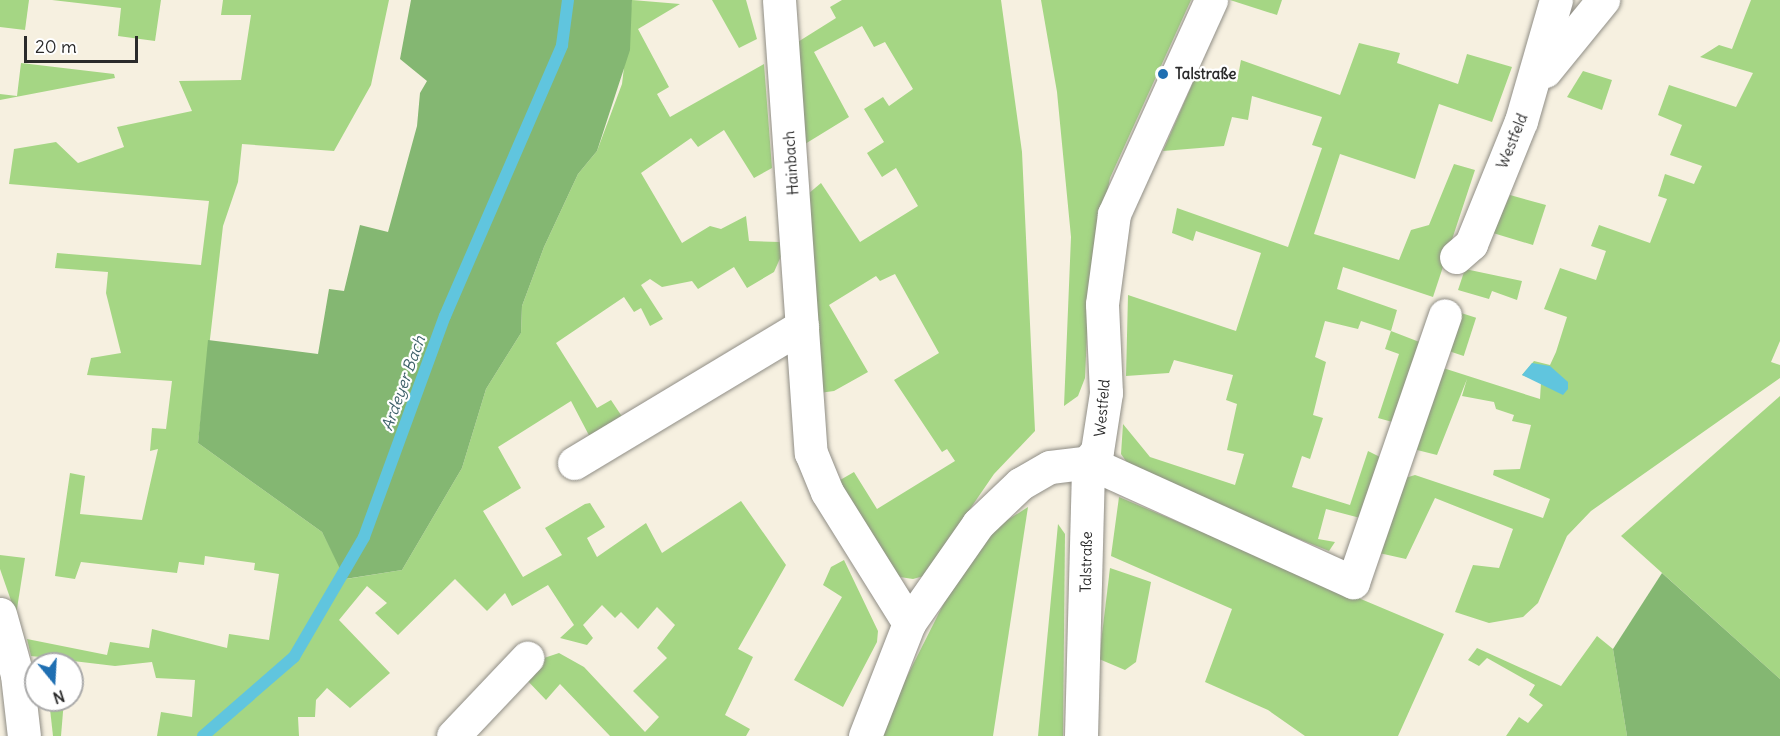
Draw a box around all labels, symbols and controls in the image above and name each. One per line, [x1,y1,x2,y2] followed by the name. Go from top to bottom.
[27,24,141,62] scale bar
[35,35,77,58] text: 20 m
[1175,65,1236,83] place label: Talstraße
[1156,67,1170,81] marker: Talstraße
[1493,111,1531,171] street label: Westfeld
[780,130,802,196] street label: Hainbach
[377,333,429,433] water label: Ardeyer Bach
[1091,378,1113,438] street label: Westfeld
[1076,531,1096,593] street label: Talstraße
[24,652,84,712] north arrow
[51,686,67,708] text: N

